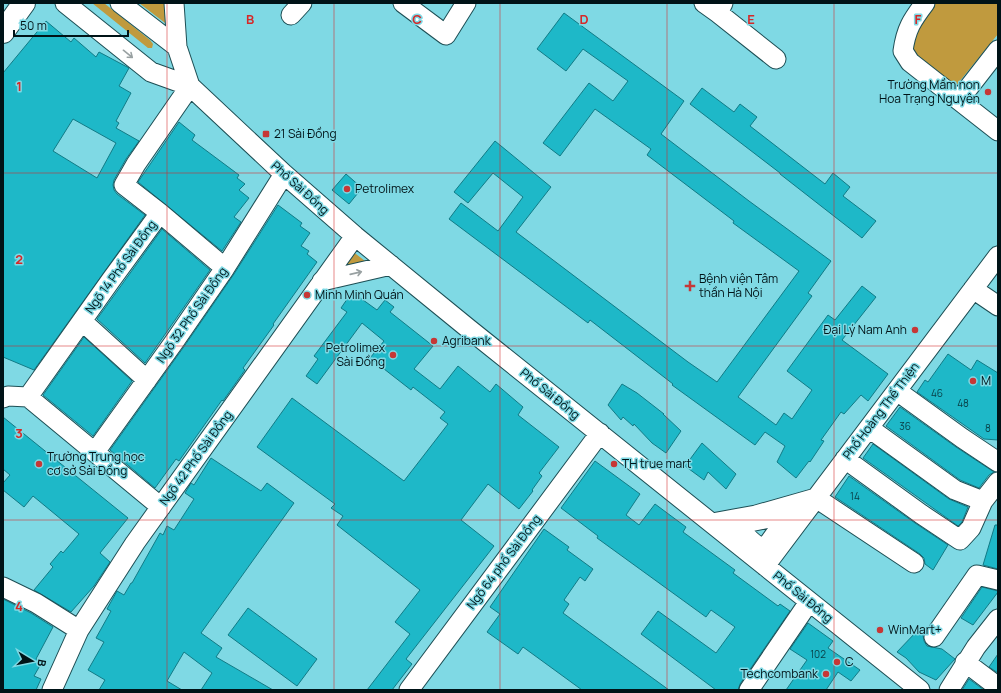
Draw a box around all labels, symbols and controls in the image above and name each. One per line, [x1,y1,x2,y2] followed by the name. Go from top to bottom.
[246,10,254,28] text: B
[412,10,422,28] text: C
[579,10,589,28] text: D
[747,10,755,28] text: E
[915,10,922,28] text: F
[14,12,128,38] scale bar
[20,17,47,34] text: 50 m
[123,49,134,58] one-way arrow
[879,76,980,107] place label: Trường Mầm non Hoa Trạng Nguyên
[16,77,22,95] text: 1
[983,87,993,97] marker: Trường Mầm non Hoa Trạng Nguyên
[274,125,337,142] place label: 21 Sài Đồng
[261,129,271,139] marker: 21 Sài Đồng
[268,157,333,218] street label: Phố Sài Đồng
[355,180,415,197] place label: Petrolimex
[342,184,352,194] marker: Petrolimex
[81,217,160,317] street label: Ngõ 14 Phố Sài Đồng
[15,250,23,268] text: 2
[152,263,231,366] street label: Ngõ 32 Phố Sài Đồng
[349,268,362,276] one-way arrow
[699,270,778,301] place label: Bệnh viện Tâm thần Hà Nội
[684,280,696,292] marker: Bệnh viện Tâm thần Hà Nội
[315,286,404,303] place label: Minh Minh Quán
[302,290,312,300] marker: Minh Minh Quán
[824,321,907,338] place label: Đại Lý Nam Anh
[910,325,920,335] marker: Đại Lý Nam Anh
[442,332,492,349] place label: Agribank
[429,336,439,346] marker: Agribank
[326,339,386,370] place label: Petrolimex Sài Đồng
[388,350,398,360] marker: Petrolimex Sài Đồng
[839,359,923,463] street label: Phố Hoàng Thế Thiện
[517,364,584,423] street label: Phố Sài Đồng
[981,372,991,389] place label: M
[968,376,978,386] marker: M
[931,386,943,400] house number: 46
[957,396,969,410] house number: 48
[155,407,236,509] street label: Ngõ 42 Phố Sài Đồng
[899,419,911,433] house number: 36
[985,421,991,435] house number: 8
[15,424,23,442] text: 3
[47,448,145,479] place label: Trường Trung học cơ sở Sài Đồng
[622,455,692,472] place label: TH true mart
[34,459,44,469] marker: Trường Trung học cơ sở Sài Đồng
[609,459,619,469] marker: TH true mart
[850,489,860,503] house number: 14
[462,511,545,612] street label: Ngõ 64 phố Sài Đồng
[770,567,837,626] street label: Phố Sài Đồng
[15,597,23,615] text: 4
[888,621,942,638] place label: WinMart+
[875,625,885,635] marker: WinMart+
[12,641,52,681] north arrow
[810,647,826,661] house number: 102
[845,653,854,670] place label: C
[832,657,842,667] marker: C
[34,658,50,668] text: B
[740,665,819,682] place label: Techcombank
[821,669,831,679] marker: Techcombank

